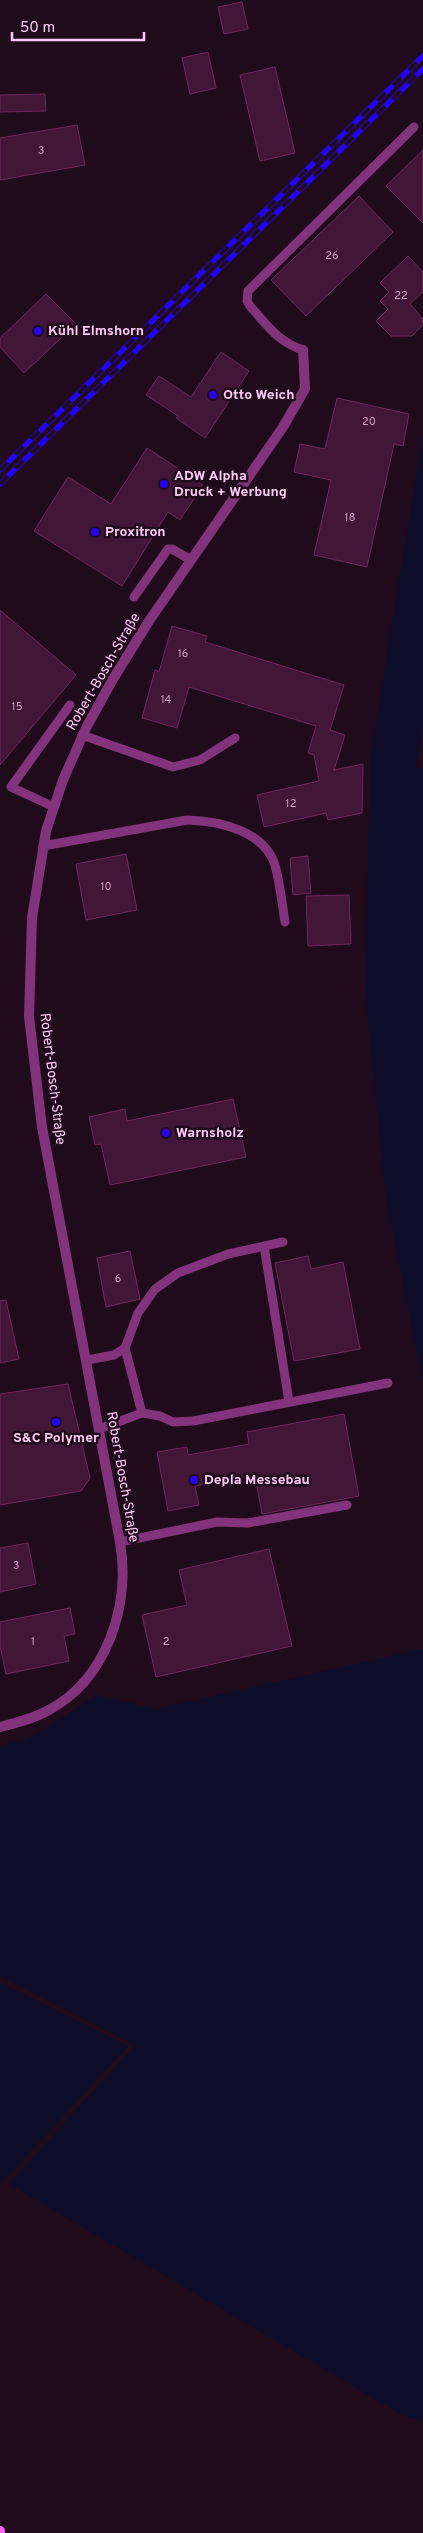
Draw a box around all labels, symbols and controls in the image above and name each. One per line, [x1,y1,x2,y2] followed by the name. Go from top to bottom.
[12,10,145,42] scale bar
[20,19,55,38] text: 50 m
[38,144,44,158] house number: 3
[325,249,339,263] house number: 26
[394,289,408,303] house number: 22
[48,323,144,340] place label: Kühl Elmshorn
[32,325,44,337] marker: Kühl Elmshorn
[223,387,294,404] place label: Otto Weich
[207,389,219,401] marker: Otto Weich
[362,415,376,429] house number: 20
[174,468,287,501] place label: ADW Alpha Druck + Werbung
[158,478,170,490] marker: ADW Alpha Druck + Werbung
[345,511,355,525] house number: 18
[105,524,166,541] place label: Proxitron
[89,526,101,538] marker: Proxitron
[63,610,145,734] street label: Robert-Bosch-Straße
[178,647,188,661] house number: 16
[161,693,172,707] house number: 14
[12,700,23,714] house number: 15
[286,797,296,811] house number: 12
[100,880,112,894] house number: 10
[35,1012,69,1146] street label: Robert-Bosch-Straße
[176,1125,244,1142] place label: Warnsholz
[160,1127,172,1139] marker: Warnsholz
[115,1272,121,1286] house number: 6
[102,1410,142,1544] street label: Robert-Bosch-Straße
[50,1416,62,1428] marker: S&C Polymer
[13,1430,99,1447] place label: S&C Polymer
[204,1472,310,1489] place label: Depla Messebau
[188,1474,200,1486] marker: Depla Messebau
[13,1559,19,1573] house number: 3
[31,1635,35,1649] house number: 1
[163,1635,169,1649] house number: 2

